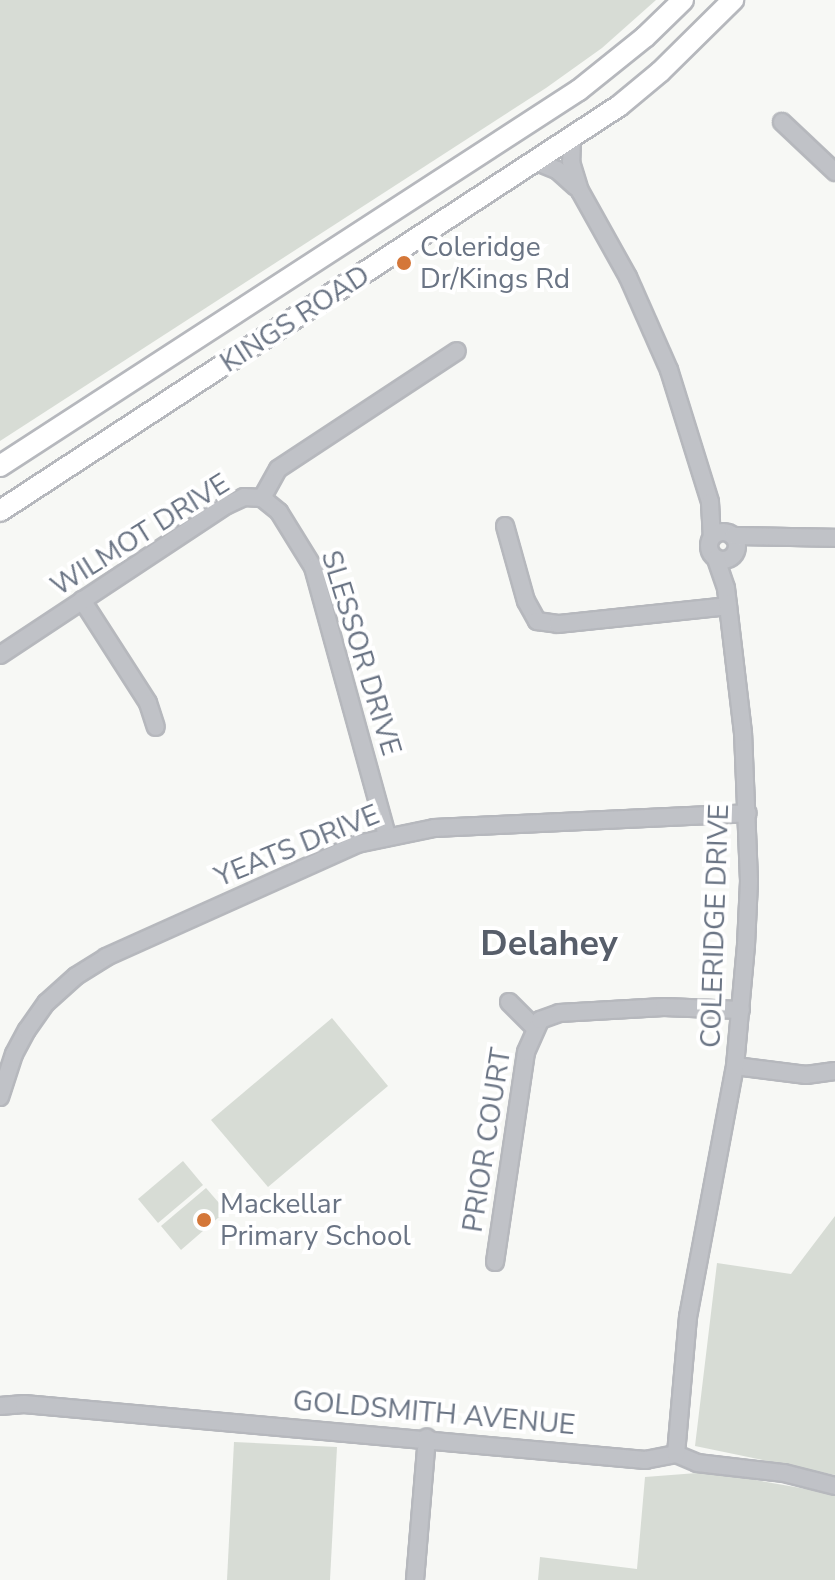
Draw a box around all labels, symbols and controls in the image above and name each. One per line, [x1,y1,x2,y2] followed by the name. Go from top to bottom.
[420,230,570,296] place label: Coleridge Dr/Kings Rd
[395,254,413,272] marker: Coleridge Dr/Kings Rd
[214,258,376,380] street label: KINGS ROAD
[45,467,235,603] street label: WILMOT DRIVE
[314,546,408,760] street label: SLESSOR DRIVE
[210,798,384,894] street label: YEATS DRIVE
[694,803,736,1049] street label: COLERIDGE DRIVE
[480,922,618,966] district label: Delahey
[456,1045,518,1235] street label: PRIOR COURT
[220,1187,411,1253] place label: Mackellar Primary School
[195,1211,213,1229] marker: Mackellar Primary School
[291,1384,577,1442] street label: GOLDSMITH AVENUE

